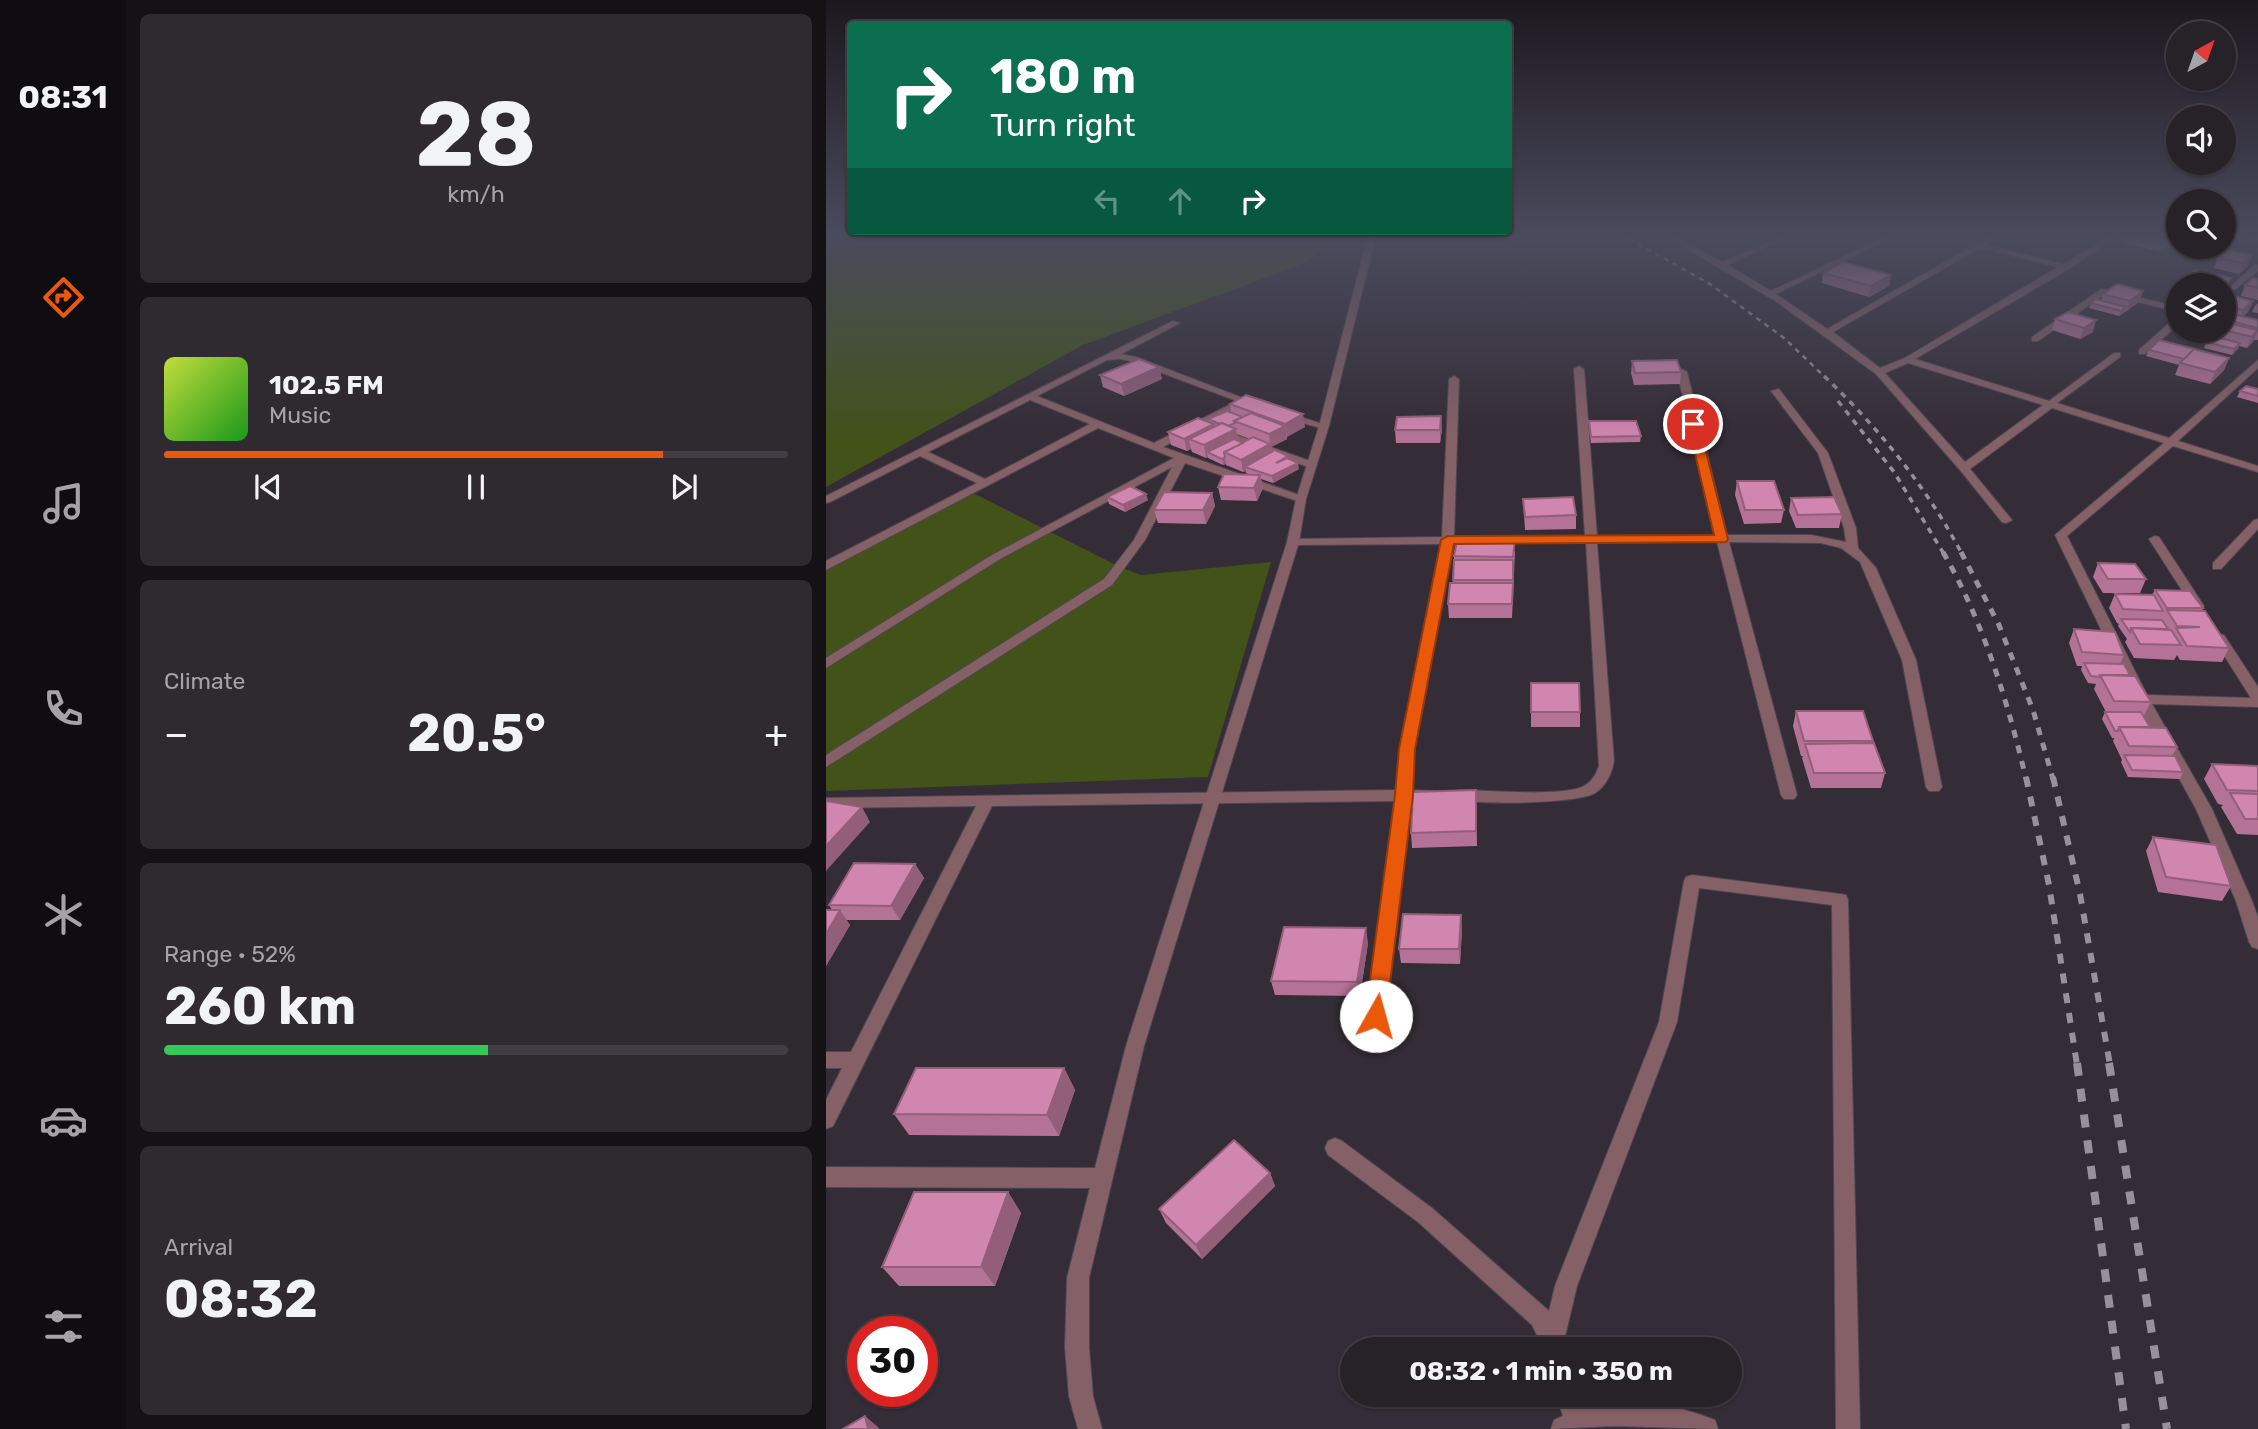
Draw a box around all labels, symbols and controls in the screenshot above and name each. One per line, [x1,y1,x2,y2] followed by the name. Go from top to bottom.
[2166,21,2236,91] north arrow
[2166,21,2236,343] map controls
[990,47,1136,105] text: 180 m
[875,49,966,140] icon: right
[18,78,108,116] text: 08:31
[416,80,536,188] text: 28
[2166,105,2236,175] button: sound
[990,106,1135,144] text: Turn right
[447,180,505,208] text: km/h
[1088,182,1126,220] icon: left
[1161,182,1199,220] icon: ahead
[1234,182,1272,220] icon: right
[2166,189,2236,259] button: search
[39,273,88,322] icon: directions
[2166,273,2236,343] button: layers
[269,370,384,401] text: 102.5 FM
[1663,394,1723,454] pin
[269,401,331,429] text: Music
[1674,405,1712,443] icon: arrive
[249,468,287,506] icon: previous
[457,468,495,506] icon: pause
[665,468,703,506] icon: next
[39,479,88,528] icon: music
[164,667,245,695] text: Climate
[39,684,88,733] icon: phone
[407,702,546,764] text: 20.5°
[164,711,189,757] text: −
[764,711,788,757] text: +
[39,890,88,939] icon: climate
[164,940,296,968] text: Range · 52%
[164,975,356,1037] text: 260 km
[1339,979,1413,1053] position arrow
[39,1096,88,1145] icon: car
[164,1233,233,1261] text: Arrival
[164,1268,318,1330] text: 08:32
[39,1302,88,1351] icon: filters
[847,1316,938,1407] speed limit sign: 30
[1409,1356,1673,1387] text: 08:32 · 1 min · 350 m

